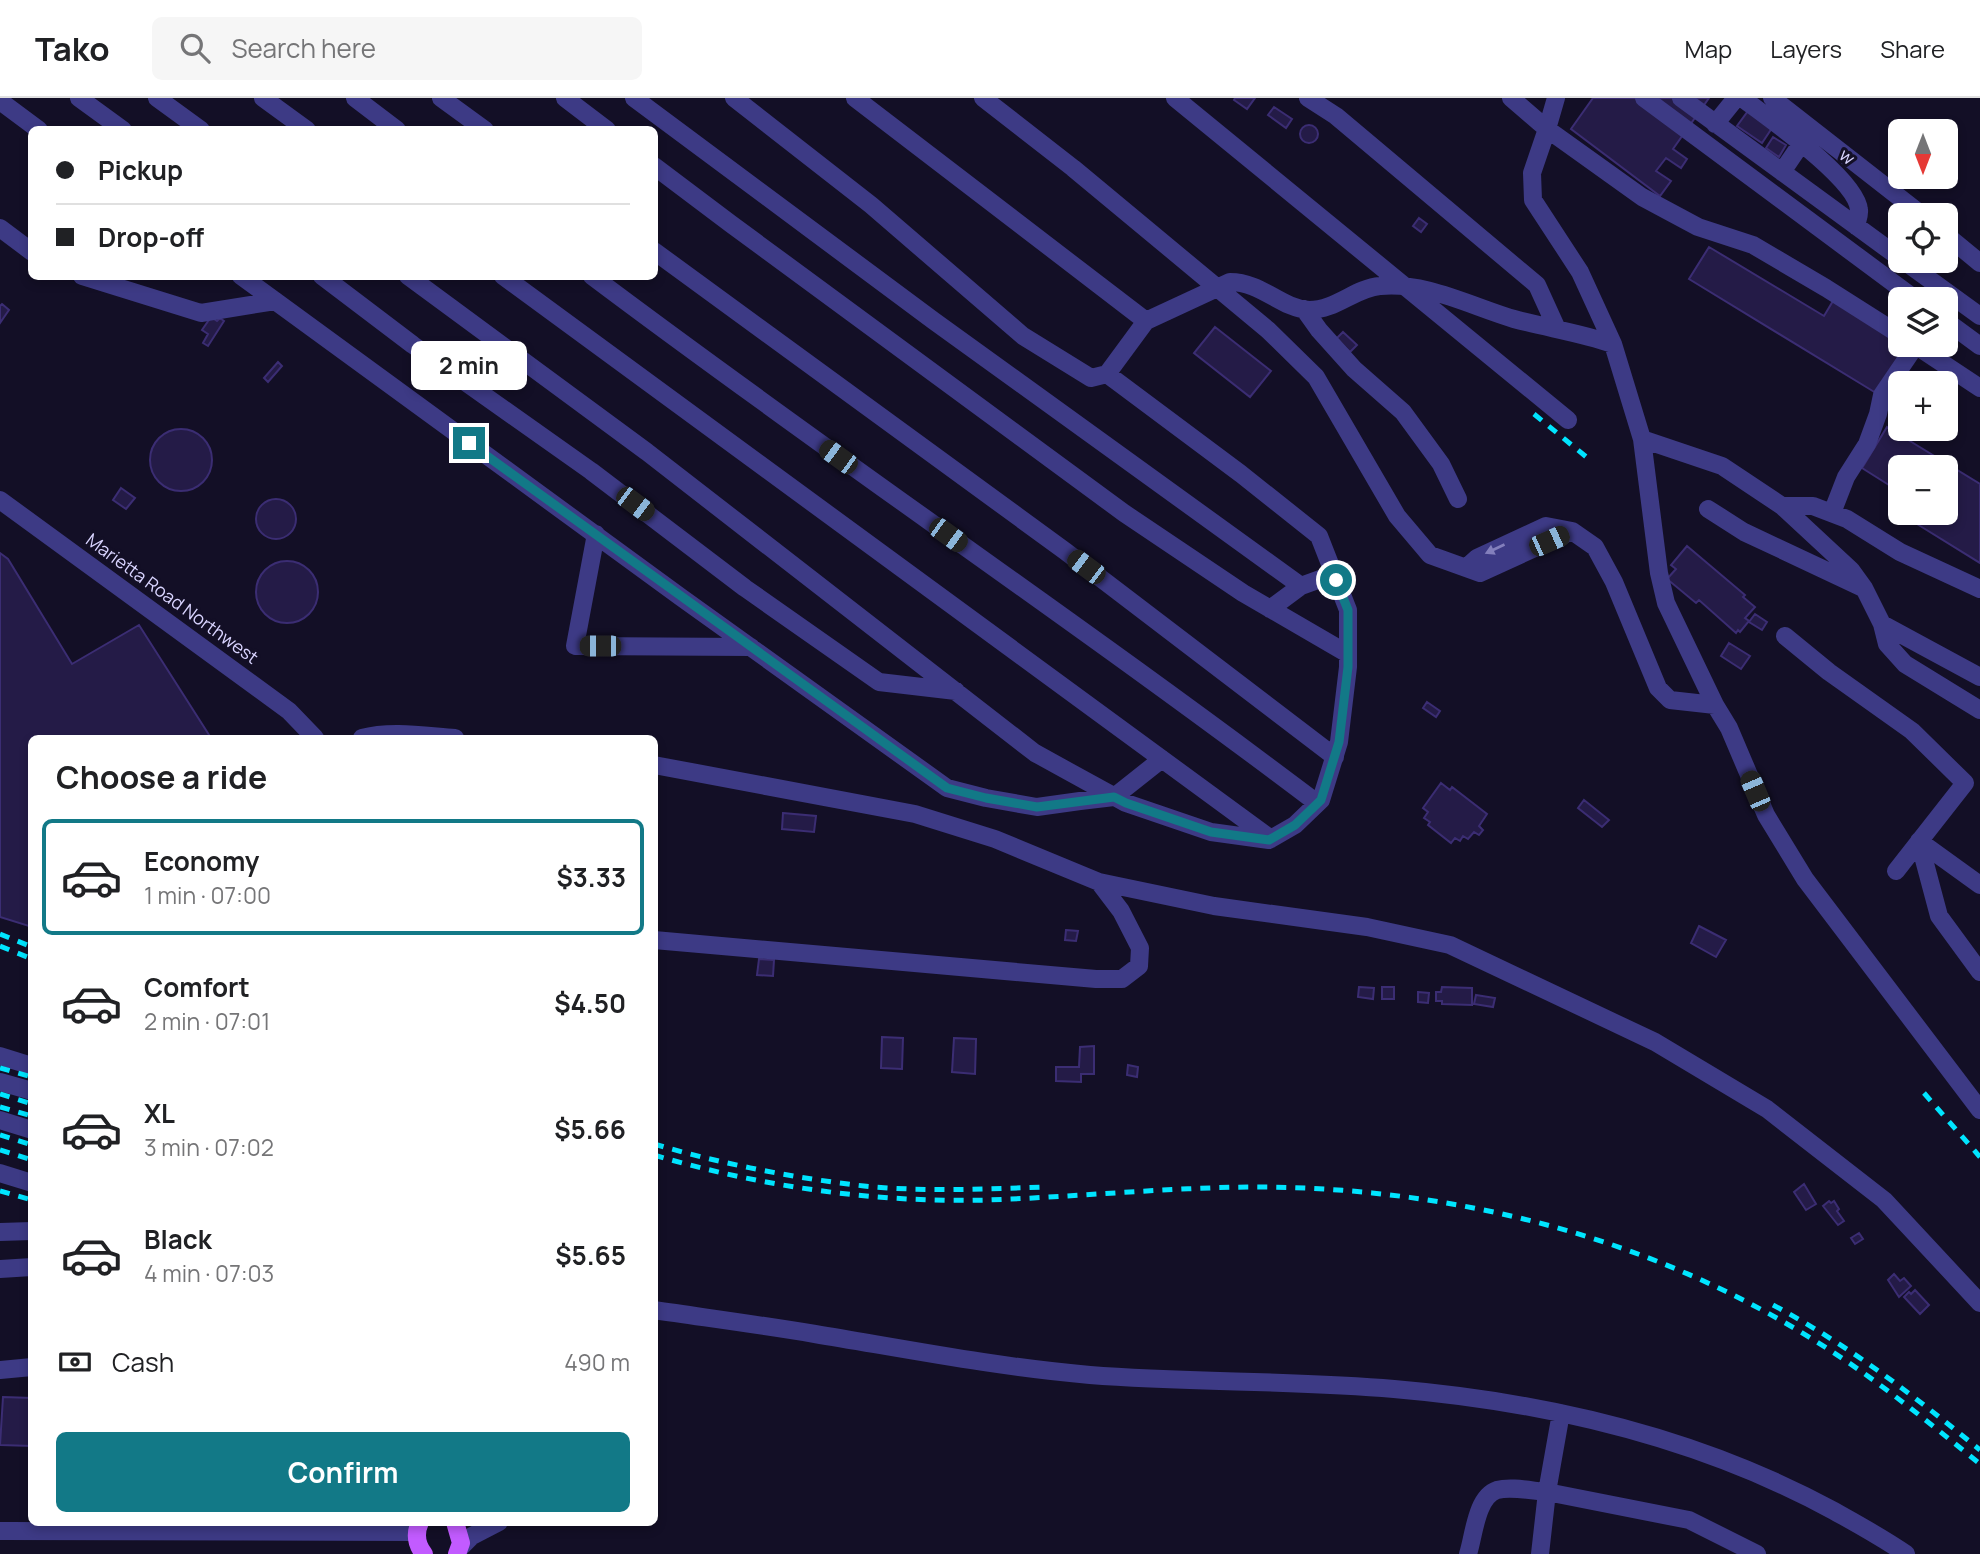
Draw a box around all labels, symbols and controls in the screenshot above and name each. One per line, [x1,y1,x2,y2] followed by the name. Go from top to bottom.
[152,17,642,80] search box
[35,26,110,71] text: Tako
[176,29,214,67] icon: search
[232,30,376,66] text: Search here
[1685,32,1732,65] text: Map
[1770,32,1842,65] text: Layers
[1880,32,1945,65] text: Share
[1888,119,1958,189] north arrow
[1888,119,1958,525] map controls
[1835,142,1861,170] street label: w
[98,152,183,188] text: Pickup
[1888,203,1958,273] button: locate
[98,219,204,255] text: Drop-off
[1888,287,1958,357] button: layers
[411,342,527,390] callout: 2 min
[439,349,499,381] text: 2 min
[1888,371,1958,441] button: +
[453,427,485,459] route end
[815,436,862,478] car
[1888,455,1958,525] button: −
[612,483,659,525] car
[925,514,972,556] car
[1526,523,1573,559] car
[82,527,264,669] street label: Marietta Road Northwest
[1485,543,1505,555] one-way arrow
[1063,546,1110,588] car
[1320,564,1352,596] route start
[580,636,622,657] car
[56,755,267,799] text: Choose a ride
[1738,768,1773,814] car
[144,843,259,879] text: Economy
[60,846,123,909] icon: car
[556,859,626,895] text: $3.33
[144,879,271,911] text: 1 min · 07:00
[144,969,250,1005] text: Comfort
[60,972,123,1035] icon: car
[554,985,626,1021] text: $4.50
[144,1005,270,1037] text: 2 min · 07:01
[144,1095,175,1131] text: XL
[60,1098,123,1161] icon: car
[554,1111,626,1147] text: $5.66
[144,1131,274,1163] text: 3 min · 07:02
[144,1221,212,1257] text: Black
[60,1224,123,1287] icon: car
[555,1237,626,1273] text: $5.65
[144,1257,274,1289] text: 4 min · 07:03
[56,1343,94,1381] icon: cash
[112,1344,174,1380] text: Cash
[564,1346,630,1378] text: 490 m
[56,1432,630,1512] button: Confirm

